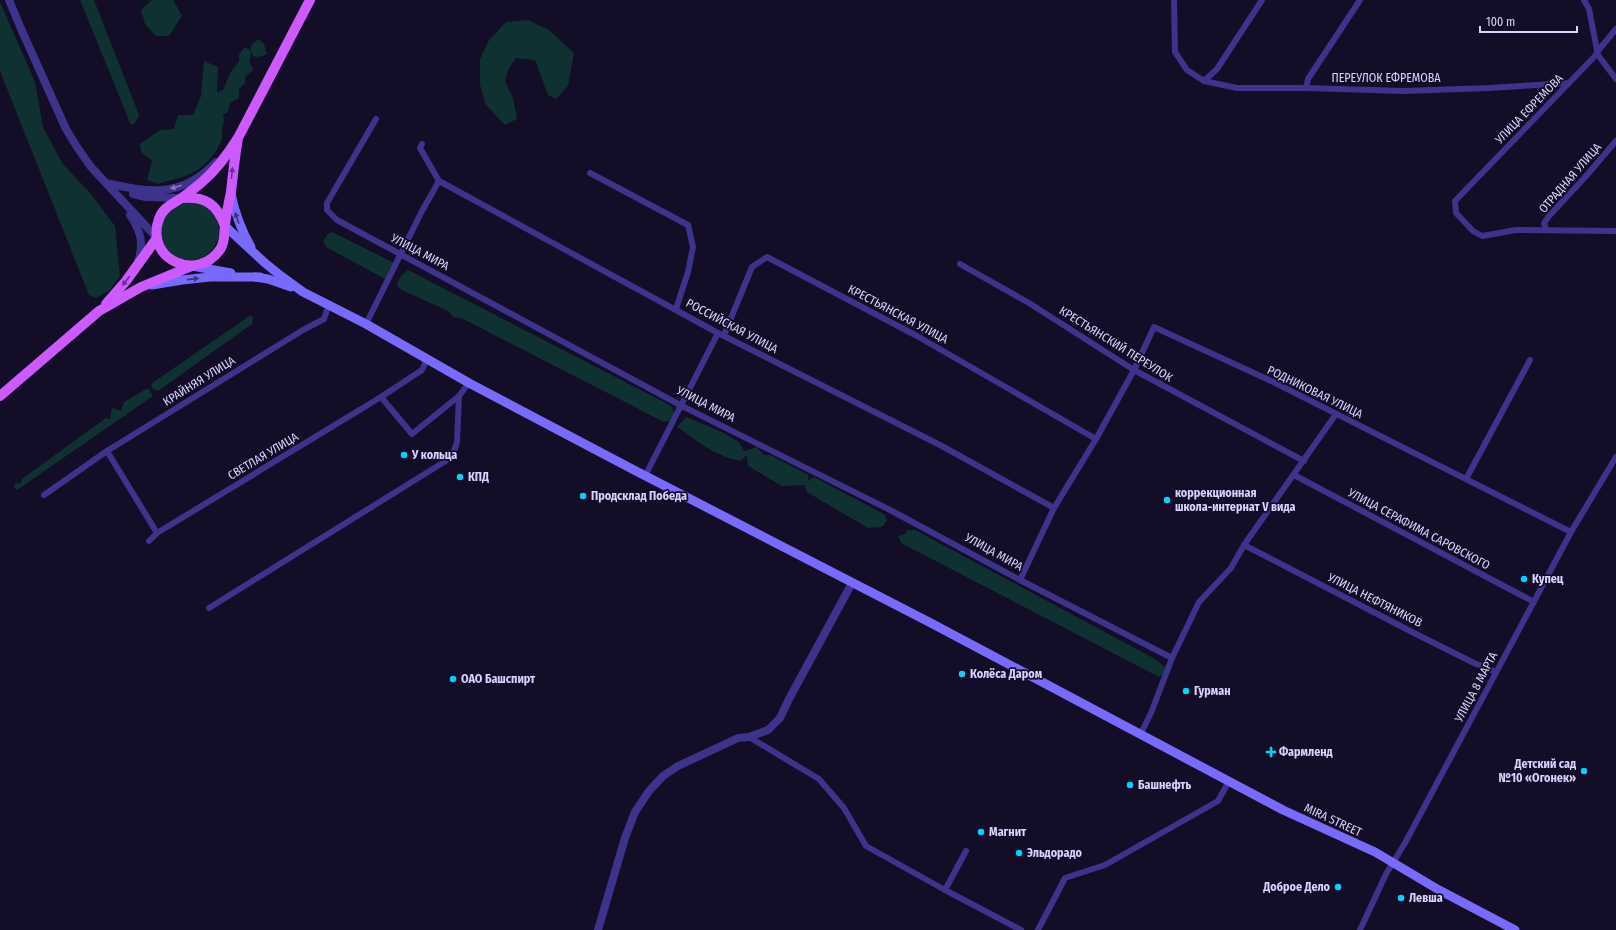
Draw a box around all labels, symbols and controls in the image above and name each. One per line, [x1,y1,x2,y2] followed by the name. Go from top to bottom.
[1480,8,1577,34] scale bar
[1486,15,1515,29] text: 100 m
[1331,71,1441,85] street label: ПЕРЕУЛОК ЕФРЕМОВА
[1492,71,1566,147] street label: УЛИЦА ЕФРЕМОВА
[1536,140,1604,216] street label: ОТРАДНАЯ УЛИЦА
[229,167,236,179] one-way arrow
[170,184,182,190] one-way arrow
[234,212,240,224] one-way arrow
[388,230,452,274] street label: УЛИЦА МИРА
[121,275,130,286] one-way arrow
[187,275,199,282] one-way arrow
[846,282,951,347] street label: КРЕСТЬЯНСКАЯ УЛИЦА
[684,295,781,356] street label: РОССИЙСКАЯ УЛИЦА
[1057,303,1176,385] street label: КРЕСТЬЯНСКИЙ ПЕРЕУЛОК
[160,352,238,409] street label: КРАЙНЯЯ УЛИЦА
[1265,363,1366,421] street label: РОДНИКОВАЯ УЛИЦА
[673,383,738,425] street label: УЛИЦА МИРА
[225,429,301,482] street label: СВЕТЛАЯ УЛИЦА
[411,448,457,462] place label: У кольца
[399,450,409,460] marker: У кольца
[468,470,489,484] place label: КПД
[455,472,465,482] marker: КПД
[1345,485,1492,572] street label: УЛИЦА СЕРАФИМА САРОВСКОГО
[1175,486,1296,514] place label: коррекционная школа-интернат V вида
[591,489,687,503] place label: Продсклад Победа
[578,491,588,501] marker: Продсклад Победа
[1162,495,1172,505] marker: коррекционная школа-интернат V вида
[962,530,1026,574] street label: УЛИЦА МИРА
[1324,570,1425,630] street label: УЛИЦА НЕФТЯНИКОВ
[1532,572,1564,586] place label: Купец
[1519,574,1529,584] marker: Купец
[1451,649,1501,725] street label: УЛИЦА 8 МАРТА
[970,667,1043,681] place label: Колёса Даром
[957,669,967,679] marker: Колёса Даром
[461,672,536,686] place label: ОАО Башспирт
[448,674,458,684] marker: ОАО Башспирт
[1194,684,1231,698] place label: Гурман
[1181,686,1191,696] marker: Гурман
[1279,745,1333,759] place label: Фармленд
[1266,747,1276,757] marker: Фармленд
[1499,757,1576,785] place label: Детский сад №10 «Огонек»
[1579,766,1589,776] marker: Детский сад №10 «Огонек»
[1138,778,1191,792] place label: Башнефть
[1125,780,1135,790] marker: Башнефть
[1302,801,1364,840] street label: MIRA STREET
[989,825,1027,839] place label: Магнит
[976,827,986,837] marker: Магнит
[1027,846,1082,860] place label: Эльдорадо
[1014,848,1024,858] marker: Эльдорадо
[1262,880,1331,894] place label: Доброе Дело
[1333,882,1343,892] marker: Доброе Дело
[1409,891,1443,905] place label: Левша
[1396,893,1406,903] marker: Левша

